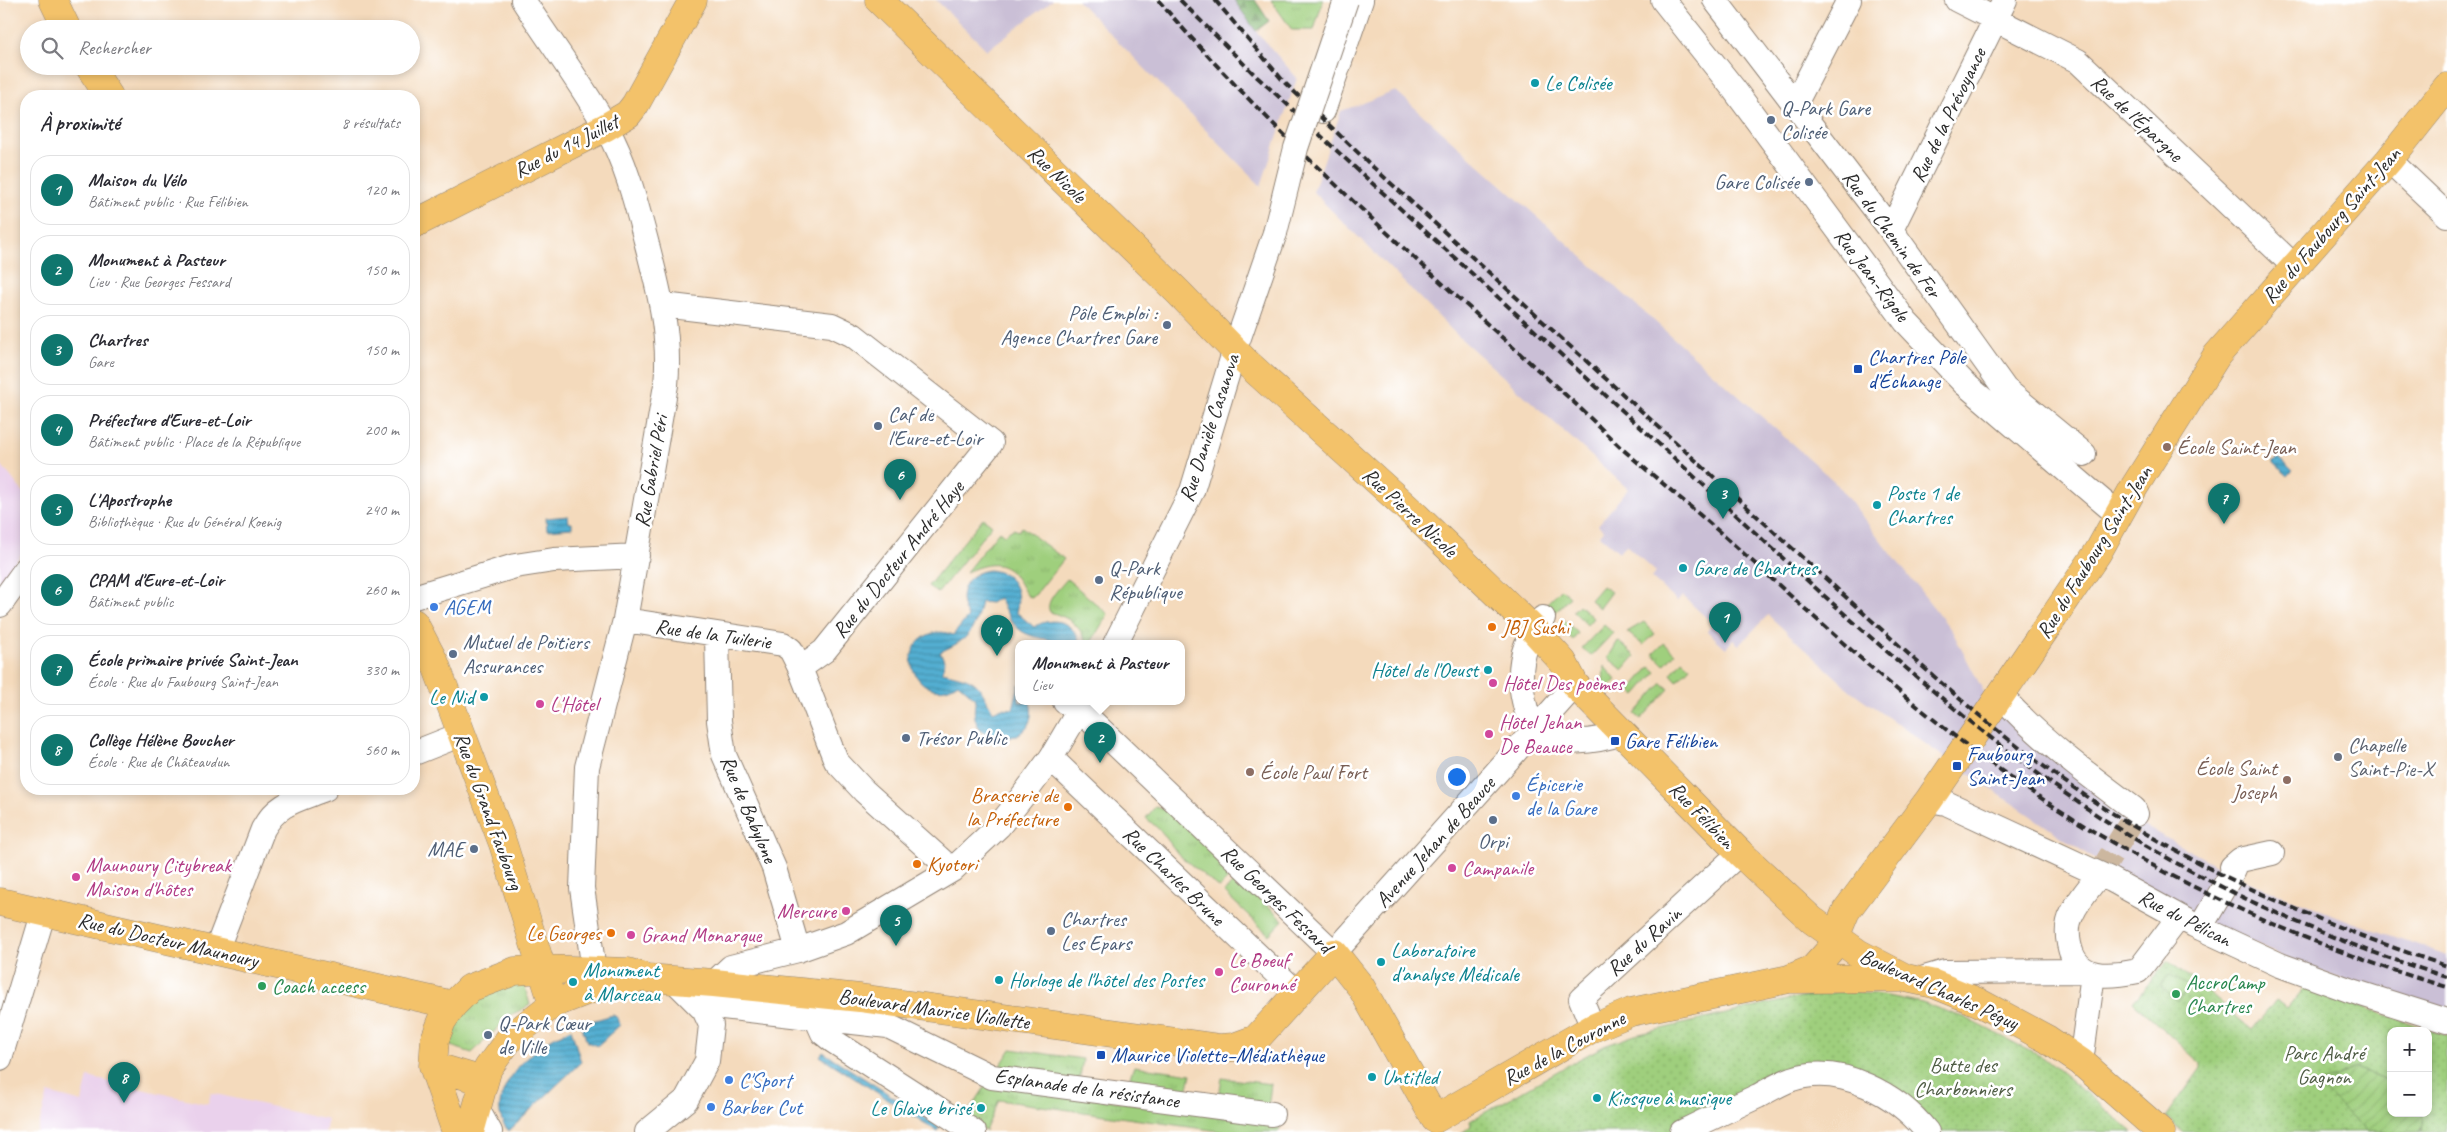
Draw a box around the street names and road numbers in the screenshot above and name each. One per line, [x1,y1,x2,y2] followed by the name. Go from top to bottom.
[1904,43,1992,186] street label: Rue de la Prévoyance
[2086,69,2189,168] street label: Rue de l'Épargne
[509,107,625,183] street label: Rue du 14 Juillet
[1022,140,1093,209] street label: Rue Nicole
[2256,141,2406,308] street label: Rue du Faubourg Saint-Jean
[1837,165,1948,304] street label: Rue du Chemin de Fer
[1829,223,1916,327] street label: Rue Jean-Rigole
[1173,350,1246,505] street label: Rue Danièle Casanova
[628,410,674,529] street label: Rue Gabriel Péri
[2030,461,2158,643] street label: Rue du Faubourg Saint-Jean
[1357,462,1464,563] street label: Rue Pierre Nicole
[827,474,970,643] street label: Rue du Docteur André Haye
[653,613,774,655] street label: Rue de la Tuilerie
[448,729,530,895] street label: Rue du Grand Faubourg
[715,751,784,868] street label: Rue de Babylone
[1369,770,1502,913] street label: Avenue Jehan de Beauce
[1664,776,1742,855] street label: Rue Félibien
[1118,821,1231,932] street label: Rue Charles Brune
[1216,839,1341,961] street label: Rue Georges Fessard
[2134,884,2237,953] street label: Rue du Pélican
[1601,900,1688,981] street label: Rue du Ravin
[75,907,262,974] street label: Rue du Docteur Maunoury
[1856,942,2024,1036] street label: Boulevard Charles Péguy
[837,983,1032,1035] street label: Boulevard Maurice Viollette
[1499,1004,1630,1091] street label: Rue de la Couronne
[993,1062,1182,1114] street label: Esplanade de la résistance

